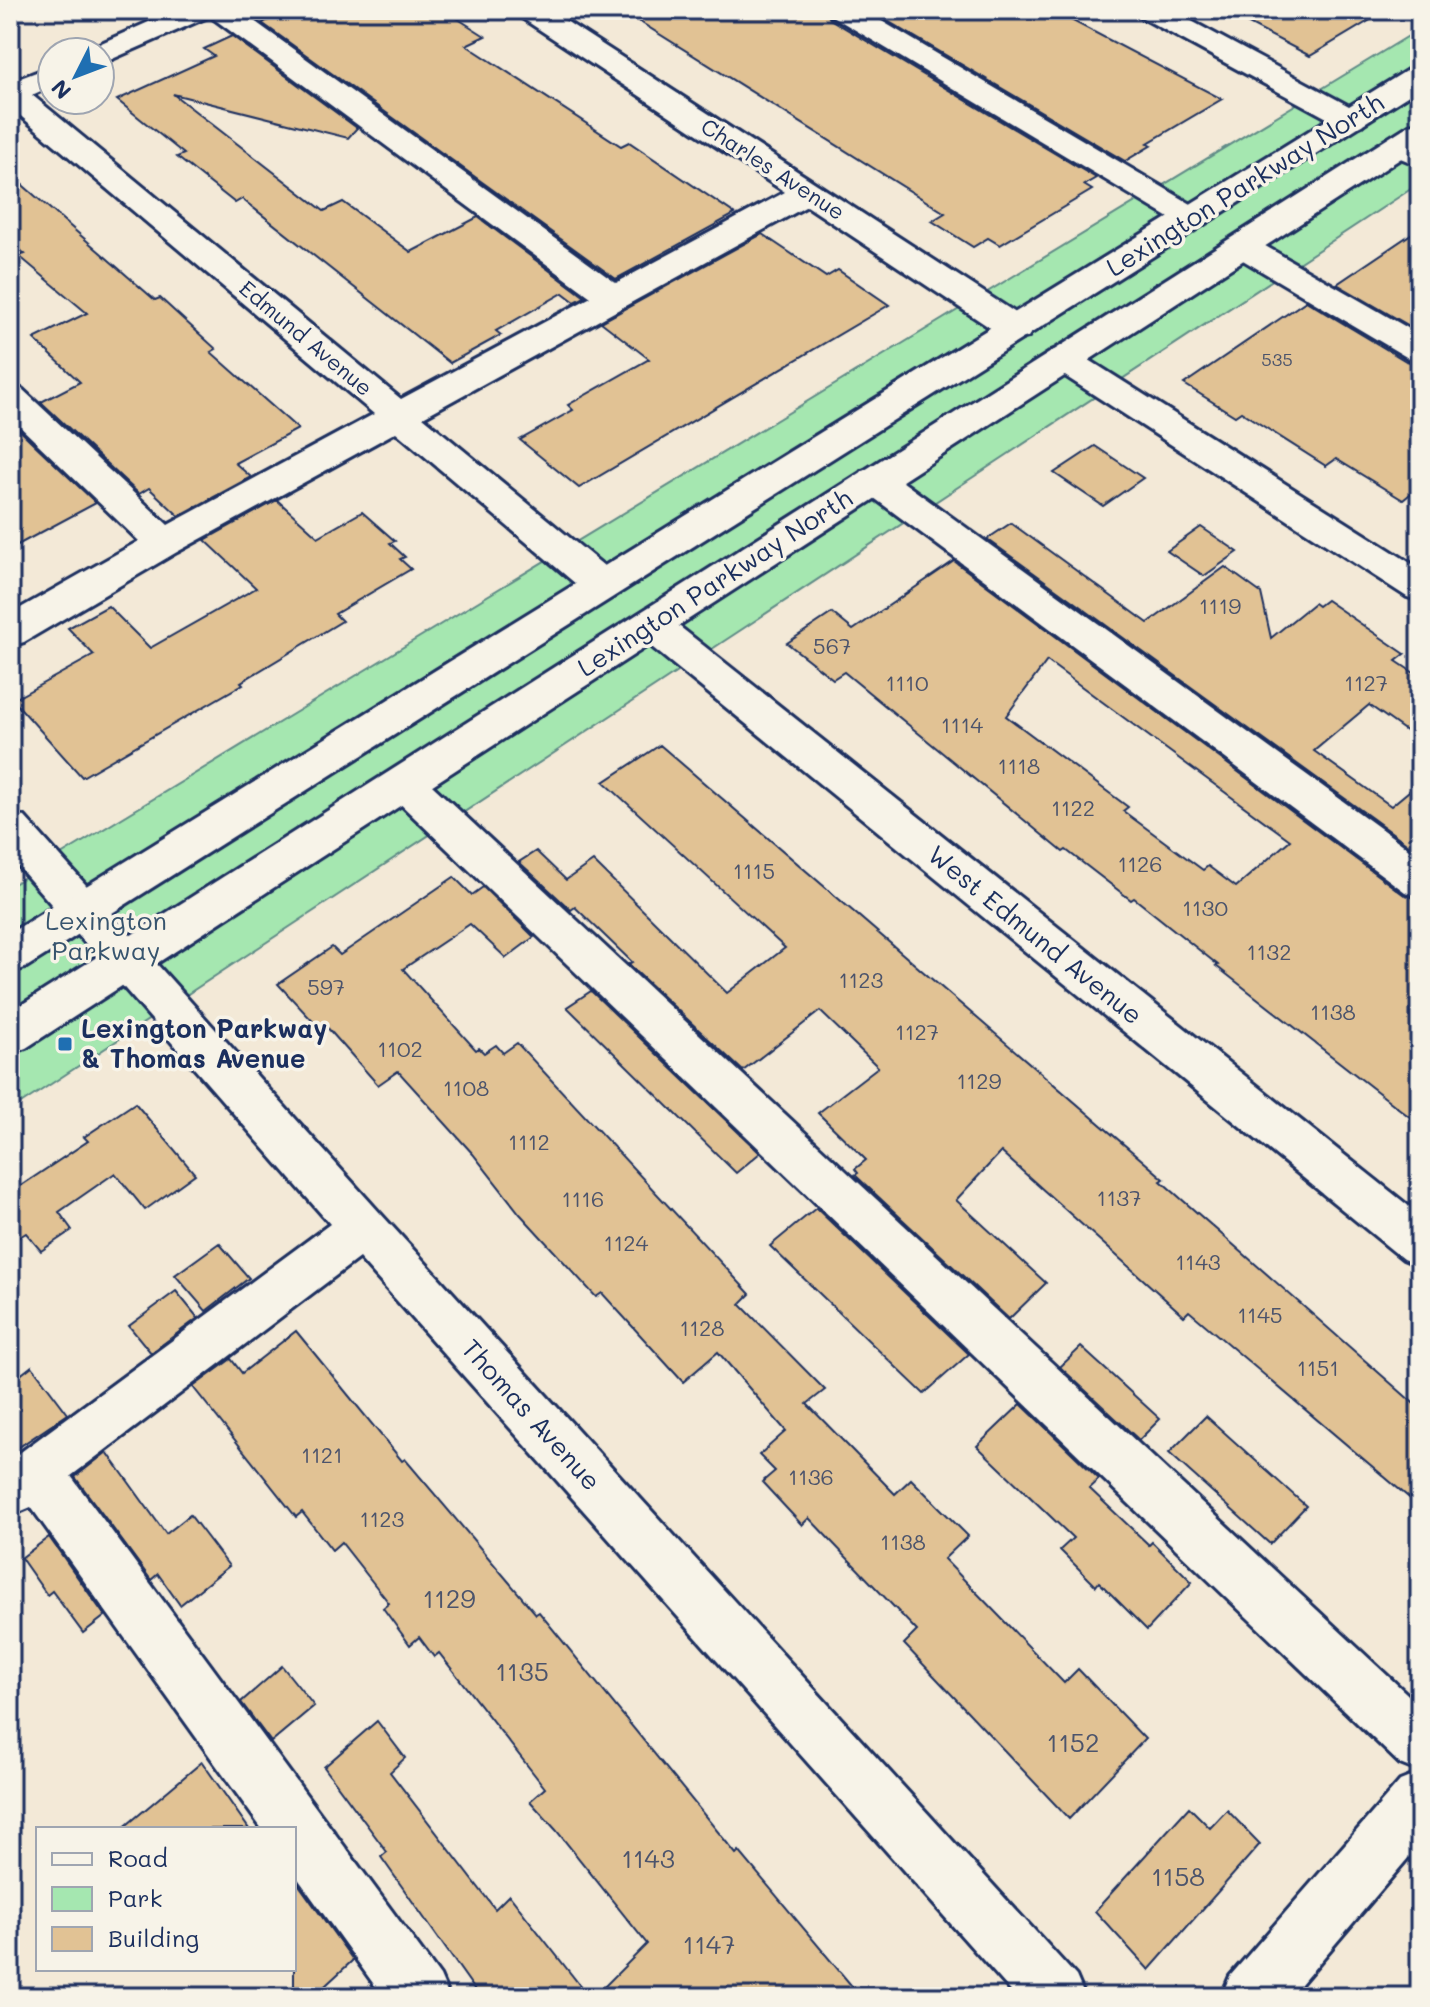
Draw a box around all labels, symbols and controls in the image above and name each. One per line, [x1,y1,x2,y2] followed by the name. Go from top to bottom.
[36,36,116,116] north arrow
[44,74,77,106] text: N
[1099,85,1390,284] street label: Lexington Parkway North
[696,111,851,226] street label: Charles Avenue
[234,273,379,402] street label: Edmund Avenue
[1261,347,1293,371] house number: 535
[571,480,858,684] street label: Lexington Parkway North
[1199,591,1241,620] house number: 1119
[813,631,851,660] house number: 567
[885,668,929,697] house number: 1110
[1344,668,1388,697] house number: 1127
[941,710,983,739] house number: 1114
[998,751,1040,780] house number: 1118
[1051,793,1095,822] house number: 1122
[921,837,1150,1031] street label: West Edmund Avenue
[1117,849,1163,878] house number: 1126
[733,856,775,885] house number: 1115
[1182,893,1228,922] house number: 1130
[45,903,167,967] park label: Lexington Parkway
[1247,937,1291,966] house number: 1132
[839,965,884,994] house number: 1123
[307,972,345,1001] house number: 597
[1310,997,1356,1026] house number: 1138
[81,1011,327,1075] place label: Lexington Parkway & Thomas Avenue
[895,1017,939,1046] house number: 1127
[377,1034,423,1063] house number: 1102
[56,1035,74,1053] marker: Lexington Parkway & Thomas Avenue
[957,1066,1001,1095] house number: 1129
[443,1073,489,1102] house number: 1108
[508,1127,550,1156] house number: 1112
[1097,1183,1141,1212] house number: 1137
[562,1184,604,1213] house number: 1116
[604,1228,649,1257] house number: 1124
[1175,1247,1221,1276] house number: 1143
[1237,1300,1283,1329] house number: 1145
[679,1313,725,1342] house number: 1128
[455,1331,609,1497] street label: Thomas Avenue
[1297,1353,1339,1382] house number: 1151
[301,1440,343,1469] house number: 1121
[788,1462,834,1491] house number: 1136
[360,1504,405,1533] house number: 1123
[880,1527,926,1556] house number: 1138
[422,1581,476,1615] house number: 1129
[495,1654,549,1688] house number: 1135
[1047,1725,1099,1759] house number: 1152
[36,1827,296,1971] legend
[621,1841,675,1875] house number: 1143
[108,1842,168,1873] text: Road
[1151,1859,1205,1893] house number: 1158
[108,1882,162,1913] text: Park
[108,1922,199,1953] text: Building
[683,1927,735,1961] house number: 1147

